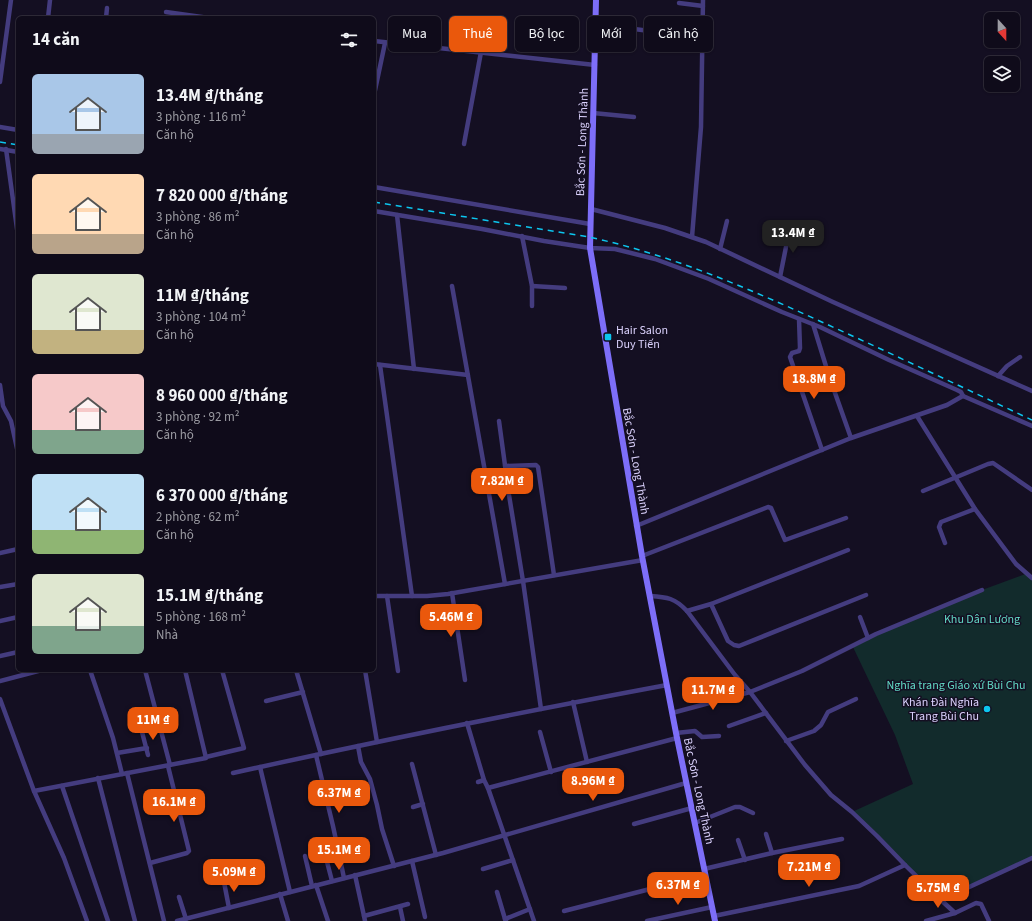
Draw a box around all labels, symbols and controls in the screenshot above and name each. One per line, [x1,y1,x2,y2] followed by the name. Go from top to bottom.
[984,12,1020,48] north arrow
[984,12,1020,92] map controls
[388,16,441,52] chip: Mua
[449,16,507,52] chip: Thuê
[515,16,579,52] chip: Bộ lọc
[587,16,636,52] chip: Mới
[644,16,713,52] chip: Căn hộ
[32,28,80,52] text: 14 căn
[338,29,360,51] icon: filters
[984,56,1020,92] button: layers
[156,84,263,108] text: 13.4M ₫/tháng
[572,88,593,196] street label: Bắc Sơn - Long Thành
[64,90,112,138] icon: home
[156,108,246,126] text: 3 phòng · 116 m²
[156,126,194,144] text: Căn hộ
[156,184,288,208] text: 7 820 000 ₫/tháng
[64,190,112,238] icon: home
[156,208,240,226] text: 3 phòng · 86 m²
[756,220,830,254] pin: 13.4M ₫
[771,224,815,242] text: 13.4M ₫
[156,226,194,244] text: Căn hộ
[156,284,249,308] text: 11M ₫/tháng
[64,290,112,338] icon: home
[156,308,246,326] text: 3 phòng · 104 m²
[616,322,668,353] place label: Hair Salon Duy Tiến
[156,326,194,344] text: Căn hộ
[603,332,613,342] marker: Hair Salon Duy Tiến
[777,366,851,400] pin: 18.8M ₫
[792,370,836,388] text: 18.8M ₫
[156,384,288,408] text: 8 960 000 ₫/tháng
[64,390,112,438] icon: home
[618,406,653,516] street label: Bắc Sơn - Long Thành
[156,408,240,426] text: 3 phòng · 92 m²
[156,426,194,444] text: Căn hộ
[465,468,539,502] pin: 7.82M ₫
[480,472,524,490] text: 7.82M ₫
[156,484,288,508] text: 6 370 000 ₫/tháng
[64,490,112,538] icon: home
[156,508,240,526] text: 2 phòng · 62 m²
[156,526,194,544] text: Căn hộ
[156,584,263,608] text: 15.1M ₫/tháng
[64,590,112,638] icon: home
[414,604,488,638] pin: 5.46M ₫
[156,608,246,626] text: 5 phòng · 168 m²
[429,608,473,626] text: 5.46M ₫
[944,611,1020,628] park label: Khu Dân Lương
[156,626,178,644] text: Nhà
[676,677,750,711] pin: 11.7M ₫
[886,677,1026,694] park label: Nghĩa trang Giáo xứ Bùi Chu
[691,681,735,699] text: 11.7M ₫
[902,694,979,725] place label: Khán Đài Nghĩa Trang Bùi Chu
[982,704,992,714] marker: Khán Đài Nghĩa Trang Bùi Chu
[125,707,181,741] pin: 11M ₫
[136,711,170,729] text: 11M ₫
[679,736,718,846] street label: Bắc Sơn - Long Thành
[556,768,630,802] pin: 8.96M ₫
[571,772,615,790] text: 8.96M ₫
[302,780,376,814] pin: 6.37M ₫
[317,784,361,802] text: 6.37M ₫
[137,789,211,823] pin: 16.1M ₫
[152,793,196,811] text: 16.1M ₫
[302,837,376,871] pin: 15.1M ₫
[317,841,361,859] text: 15.1M ₫
[772,854,846,888] pin: 7.21M ₫
[787,858,831,876] text: 7.21M ₫
[197,859,271,893] pin: 5.09M ₫
[212,863,256,881] text: 5.09M ₫
[641,872,715,906] pin: 6.37M ₫
[901,875,975,909] pin: 5.75M ₫
[656,876,700,894] text: 6.37M ₫
[916,879,960,897] text: 5.75M ₫

